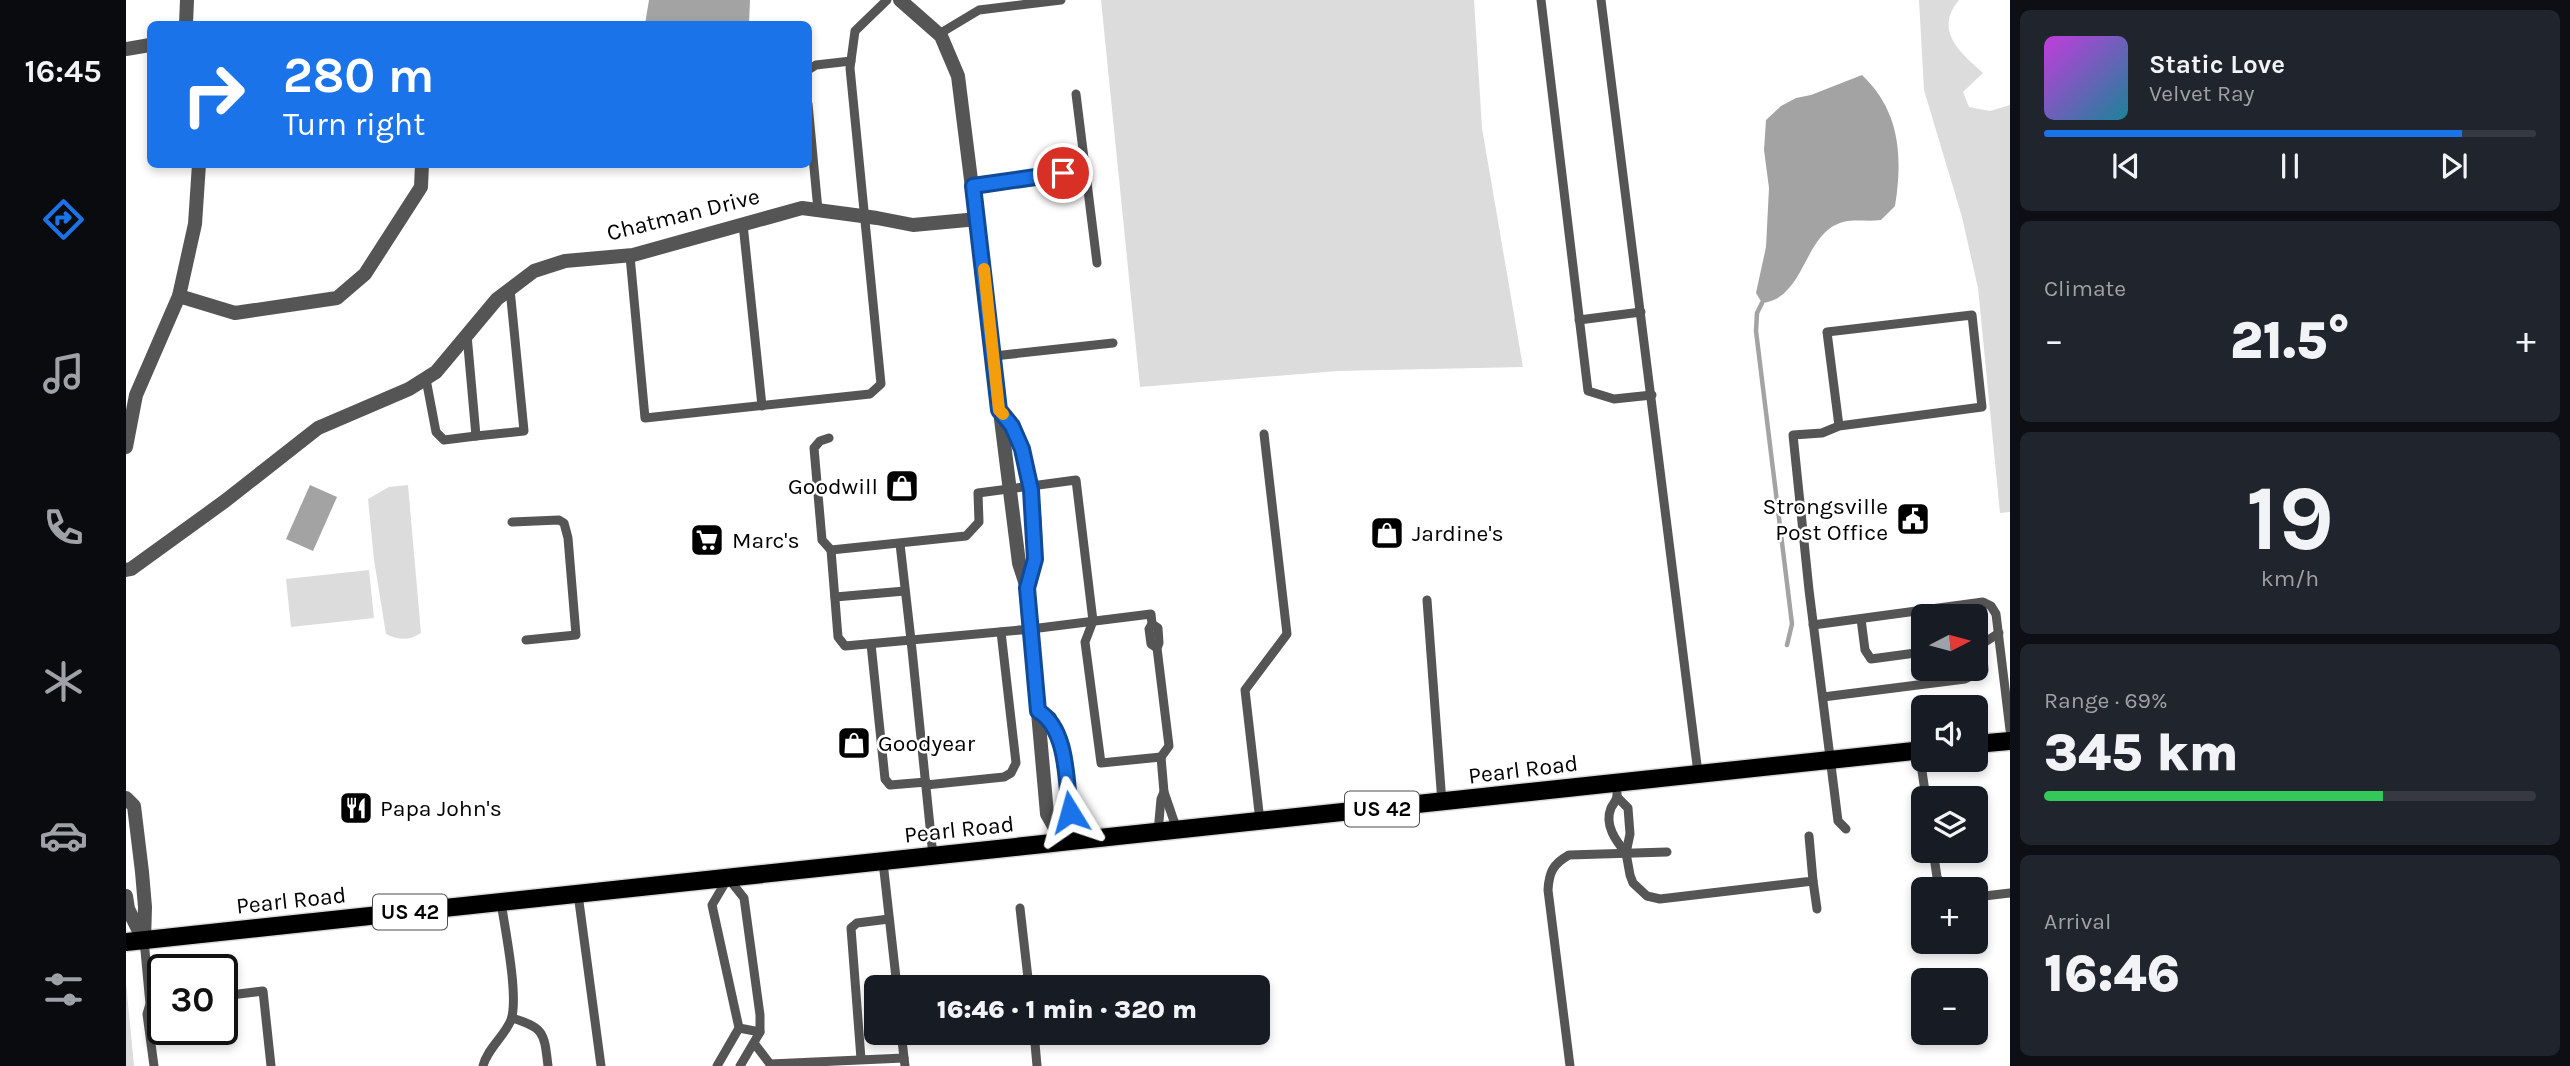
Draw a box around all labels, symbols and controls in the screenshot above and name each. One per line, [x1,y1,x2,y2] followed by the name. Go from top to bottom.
[283,47,434,104] text: 280 m
[168,49,259,140] icon: right
[2149,49,2285,80] text: Static Love
[24,53,102,90] text: 16:45
[2149,80,2254,107] text: Velvet Ray
[283,106,425,143] text: Turn right
[1033,143,1093,203] pin
[2107,147,2145,185] icon: previous
[2271,147,2309,185] icon: pause
[2435,147,2473,185] icon: next
[1044,154,1082,192] icon: arrive
[604,182,762,247] street label: Chatman Drive
[39,195,88,244] icon: directions
[2044,275,2126,302] text: Climate
[2230,310,2350,371] text: 21.5°
[2044,318,2064,363] text: −
[2516,318,2536,363] text: +
[39,349,88,398] icon: music
[2246,466,2334,572] text: 19
[883,467,921,505] shop icon: Goodwill
[788,473,878,500] place label: Goodwill
[1763,493,1888,546] place label: Strongsville Post Office
[1894,500,1932,538] public building icon: Strongsville Post Office
[39,503,88,552] icon: phone
[1368,514,1406,552] shop icon: Jardine's
[1412,520,1504,547] place label: Jardine's
[688,521,726,559] supermarket icon: Marc's
[732,527,800,554] place label: Marc's
[2261,565,2319,592] text: km/h
[1911,604,1988,681] north arrow
[1911,604,1988,1045] map controls
[39,657,88,706] icon: climate
[2044,687,2168,714] text: Range · 69%
[1911,695,1988,772] button: sound
[2044,722,2239,783] text: 345 km
[835,724,873,762] shop icon: Goodyear
[878,730,976,757] place label: Goodyear
[1467,749,1579,790] street label: Pearl Road
[1033,775,1107,849] position arrow
[1911,786,1988,863] button: layers
[337,789,375,827] restaurant icon: Papa John's
[1345,792,1419,826] road number: US 42
[380,795,502,822] place label: Papa John's
[903,810,1015,849] street label: Pearl Road
[39,811,88,860] icon: car
[1911,877,1988,954] button: +
[235,881,347,920] street label: Pearl Road
[373,894,447,930] road number: US 42
[2044,908,2111,935] text: Arrival
[2044,943,2180,1004] text: 16:46
[147,954,238,1045] speed limit sign: 30
[39,965,88,1014] icon: filters
[1911,968,1988,1045] button: −
[937,994,1197,1025] text: 16:46 · 1 min · 320 m

